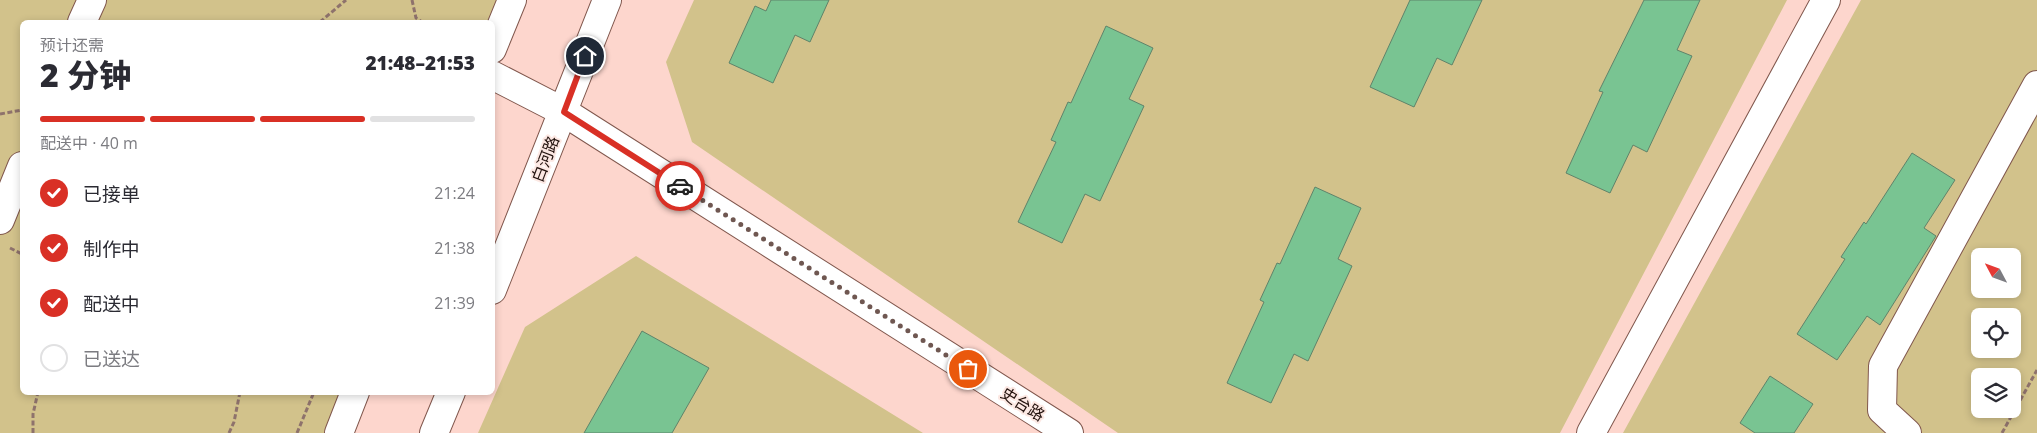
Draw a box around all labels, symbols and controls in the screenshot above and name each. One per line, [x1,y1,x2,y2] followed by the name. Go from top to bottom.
[40,34,104,56] text: 预计还需
[564,35,606,77] pin
[571,42,599,70] icon: home
[365,50,475,76] text: 21:48–21:53
[40,53,131,96] text: 2 分钟
[40,132,138,154] text: 配送中 · 40 m
[526,133,564,185] street label: 白河路
[655,161,705,211] courier
[666,172,694,200] icon: car
[40,179,68,207] icon: check
[83,181,140,207] text: 已接单
[434,182,475,204] text: 21:24
[40,234,68,262] icon: check
[83,236,140,262] text: 制作中
[434,237,475,259] text: 21:38
[1971,248,2021,298] north arrow
[1971,248,2021,418] map controls
[40,289,68,317] icon: check
[83,291,140,317] text: 配送中
[434,292,475,314] text: 21:39
[1971,308,2021,358] button: locate
[83,346,140,372] text: 已送达
[947,348,989,390] pin
[954,355,982,383] icon: bag
[1971,368,2021,418] button: layers
[997,382,1049,426] street label: 史台路

